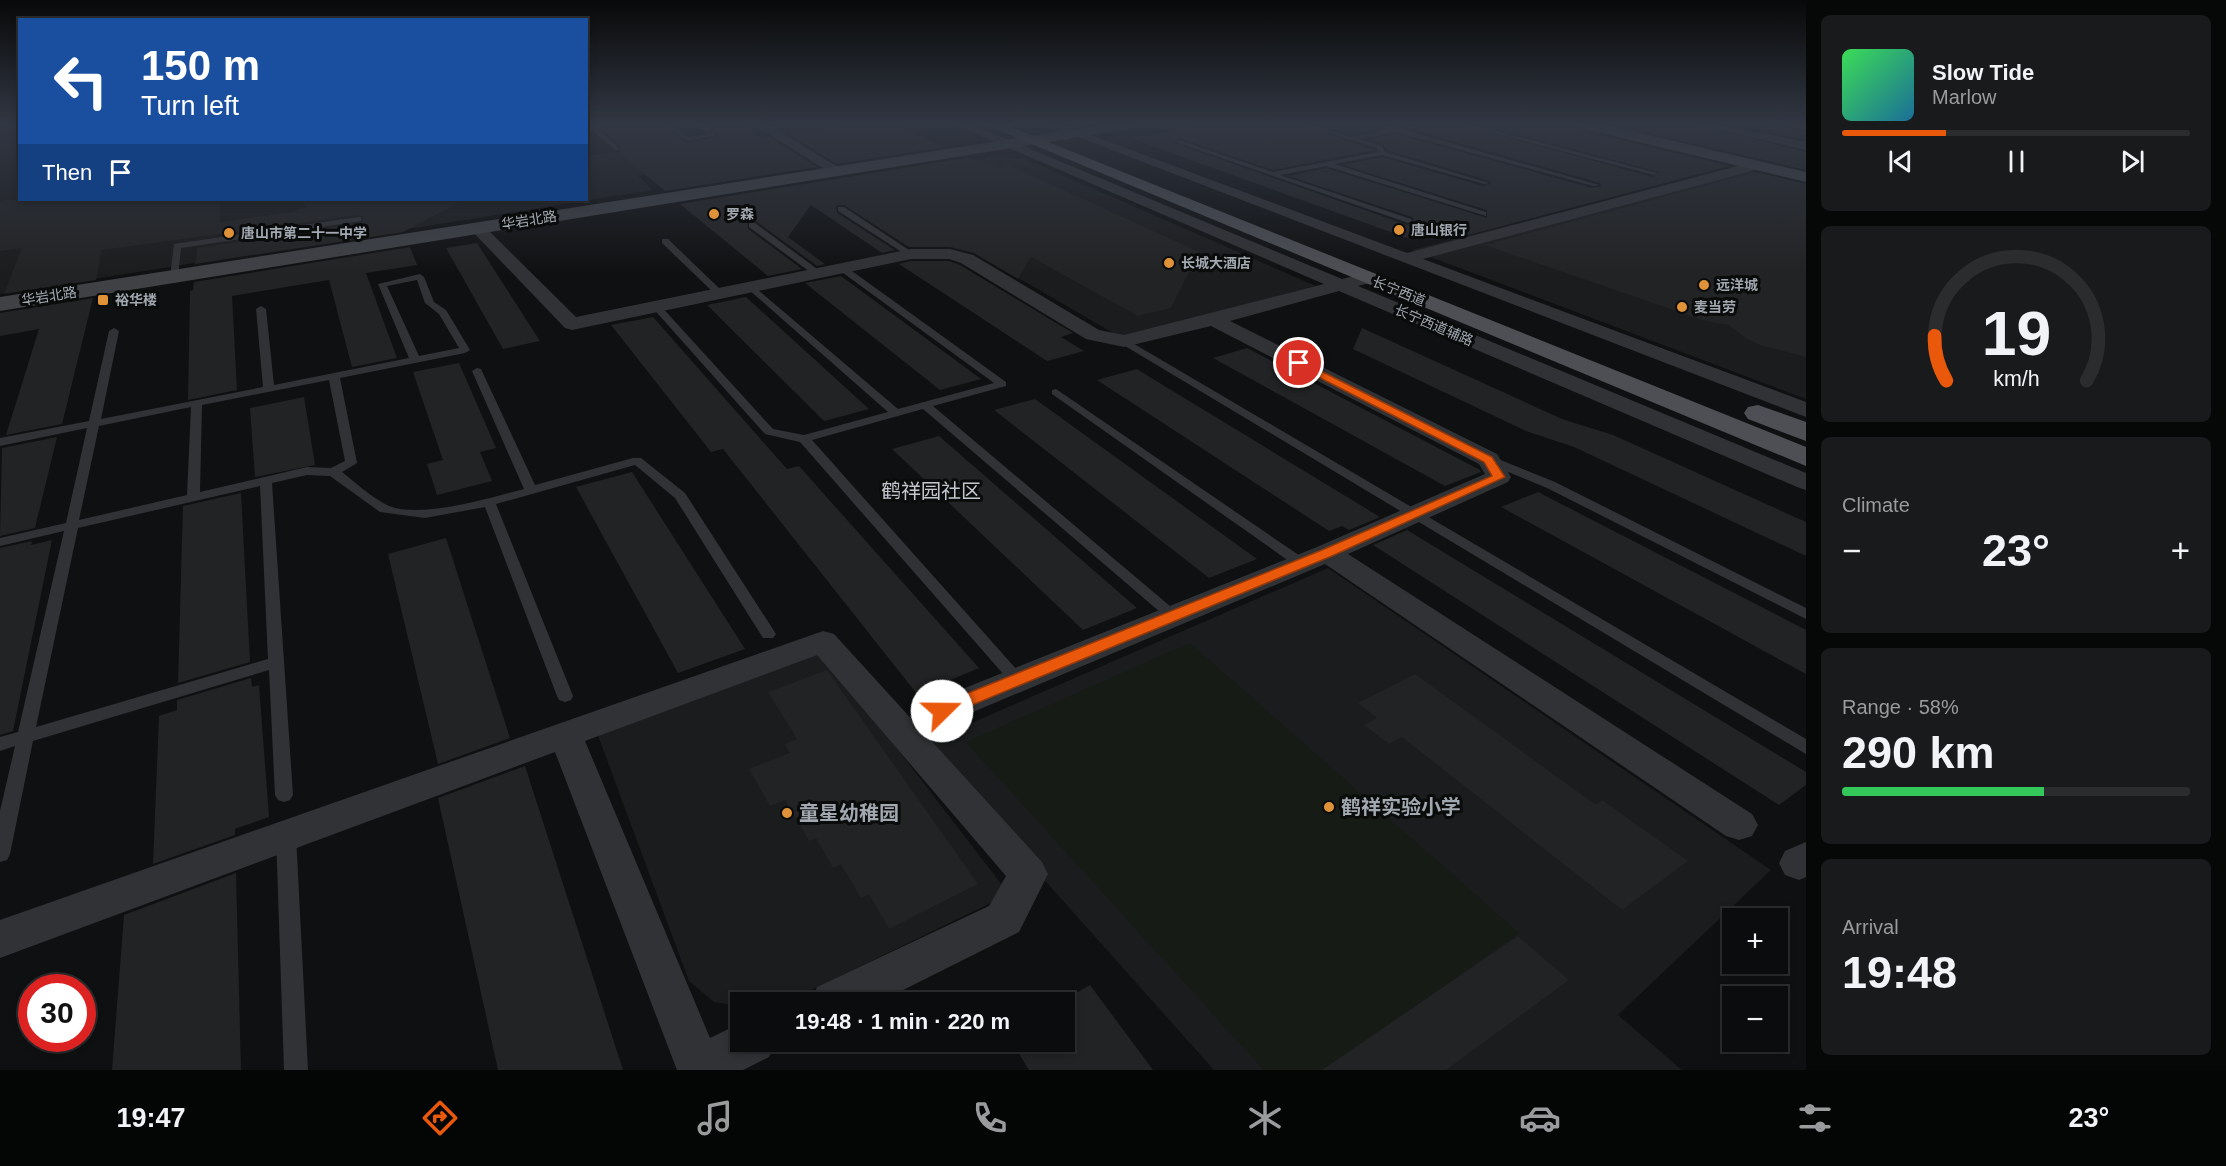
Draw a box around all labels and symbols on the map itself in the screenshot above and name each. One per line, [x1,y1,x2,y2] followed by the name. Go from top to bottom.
[726,206,754,222] place label: 罗森
[707,207,721,221] marker: 罗森
[500,208,558,232] street label: 华岩北路
[1411,222,1467,238] place label: 唐山银行
[1392,223,1406,237] marker: 唐山银行
[241,225,367,241] place label: 唐山市第二十一中学
[222,226,236,240] marker: 唐山市第二十一中学
[1181,255,1251,271] place label: 长城大酒店
[1162,256,1176,270] marker: 长城大酒店
[1370,273,1428,309] street label: 长宁西道
[1716,277,1758,293] place label: 远洋城
[1697,278,1711,292] marker: 远洋城
[20,284,78,308] street label: 华岩北路
[115,292,157,308] place label: 裕华楼
[96,293,110,307] marker: 裕华楼
[1694,299,1736,315] place label: 麦当劳
[1675,300,1689,314] marker: 麦当劳
[1392,301,1476,349] street label: 长宁西道辅路
[1273,337,1324,388] pin
[881,480,981,502] district label: 鹤祥园社区
[910,679,974,743] position arrow
[1341,796,1461,818] place label: 鹤祥实验小学
[1322,800,1336,814] marker: 鹤祥实验小学
[799,802,899,824] place label: 童星幼稚园
[780,806,794,820] marker: 童星幼稚园
[18,974,96,1052] speed limit sign: 30

